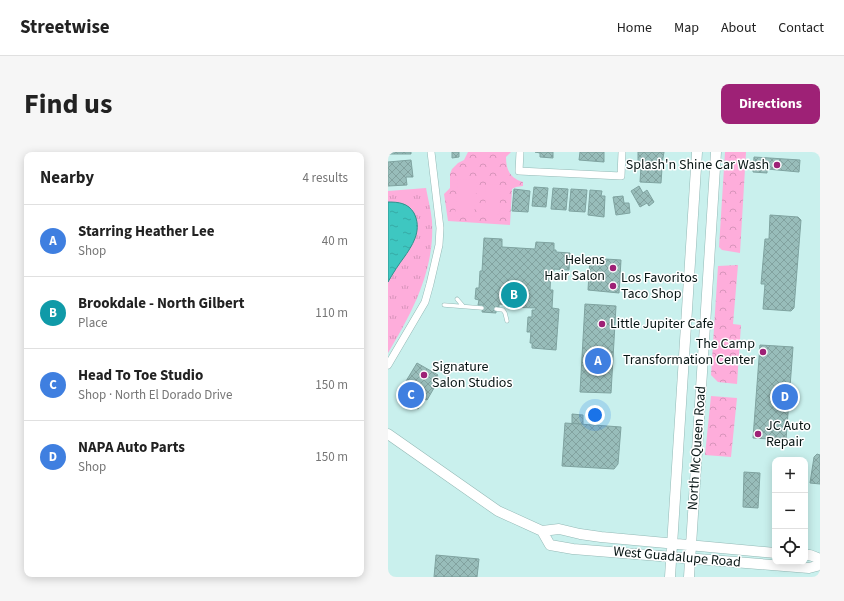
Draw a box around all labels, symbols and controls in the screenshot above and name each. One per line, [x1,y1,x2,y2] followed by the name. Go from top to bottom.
[20,14,110,41] text: Streetwise
[617,18,652,38] text: Home
[674,18,699,38] text: Map
[721,18,756,38] text: About
[778,18,824,38] text: Contact
[24,84,112,124] text: Find us
[721,84,820,124] button: Directions
[626,155,769,175] place label: Splash'n Shine Car Wash
[772,160,782,170] marker: Splash'n Shine Car Wash
[40,166,94,190] text: Nearby
[303,169,348,187] text: 4 results
[78,221,214,242] text: Starring Heather Lee
[49,232,57,250] text: A
[322,232,348,250] text: 40 m
[78,242,106,260] text: Shop
[544,250,605,286] place label: Helens Hair Salon
[608,263,618,273] marker: Helens Hair Salon
[621,268,698,304] place label: Los Favoritos Taco Shop
[501,280,527,310] pin: B
[608,281,618,291] marker: Los Favoritos Taco Shop
[78,293,245,314] text: Brookdale - North Gilbert
[49,304,57,322] text: B
[315,304,348,322] text: 110 m
[78,314,107,332] text: Place
[610,314,713,334] place label: Little Jupiter Cafe
[597,319,607,329] marker: Little Jupiter Cafe
[623,334,755,370] place label: The Camp Transformation Center
[585,346,611,376] pin: A
[758,347,768,357] marker: The Camp Transformation Center
[432,357,512,393] place label: Signature Salon Studios
[78,365,203,386] text: Head To Toe Studio
[419,370,429,380] marker: Signature Salon Studios
[49,376,57,394] text: C
[315,376,348,394] text: 150 m
[398,380,424,410] pin: C
[772,382,798,412] pin: D
[683,385,711,511] street label: North McQueen Road
[78,386,232,404] text: Shop · North El Dorado Drive
[585,405,605,425] your location
[766,416,811,452] place label: JC Auto Repair
[753,429,763,439] marker: JC Auto Repair
[78,437,185,458] text: NAPA Auto Parts
[49,448,57,466] text: D
[315,448,348,466] text: 150 m
[772,457,808,565] map controls
[772,457,808,493] button: +
[78,458,106,476] text: Shop
[772,493,808,529] button: −
[772,529,808,565] button: locate
[612,541,742,573] street label: West Guadalupe Road

